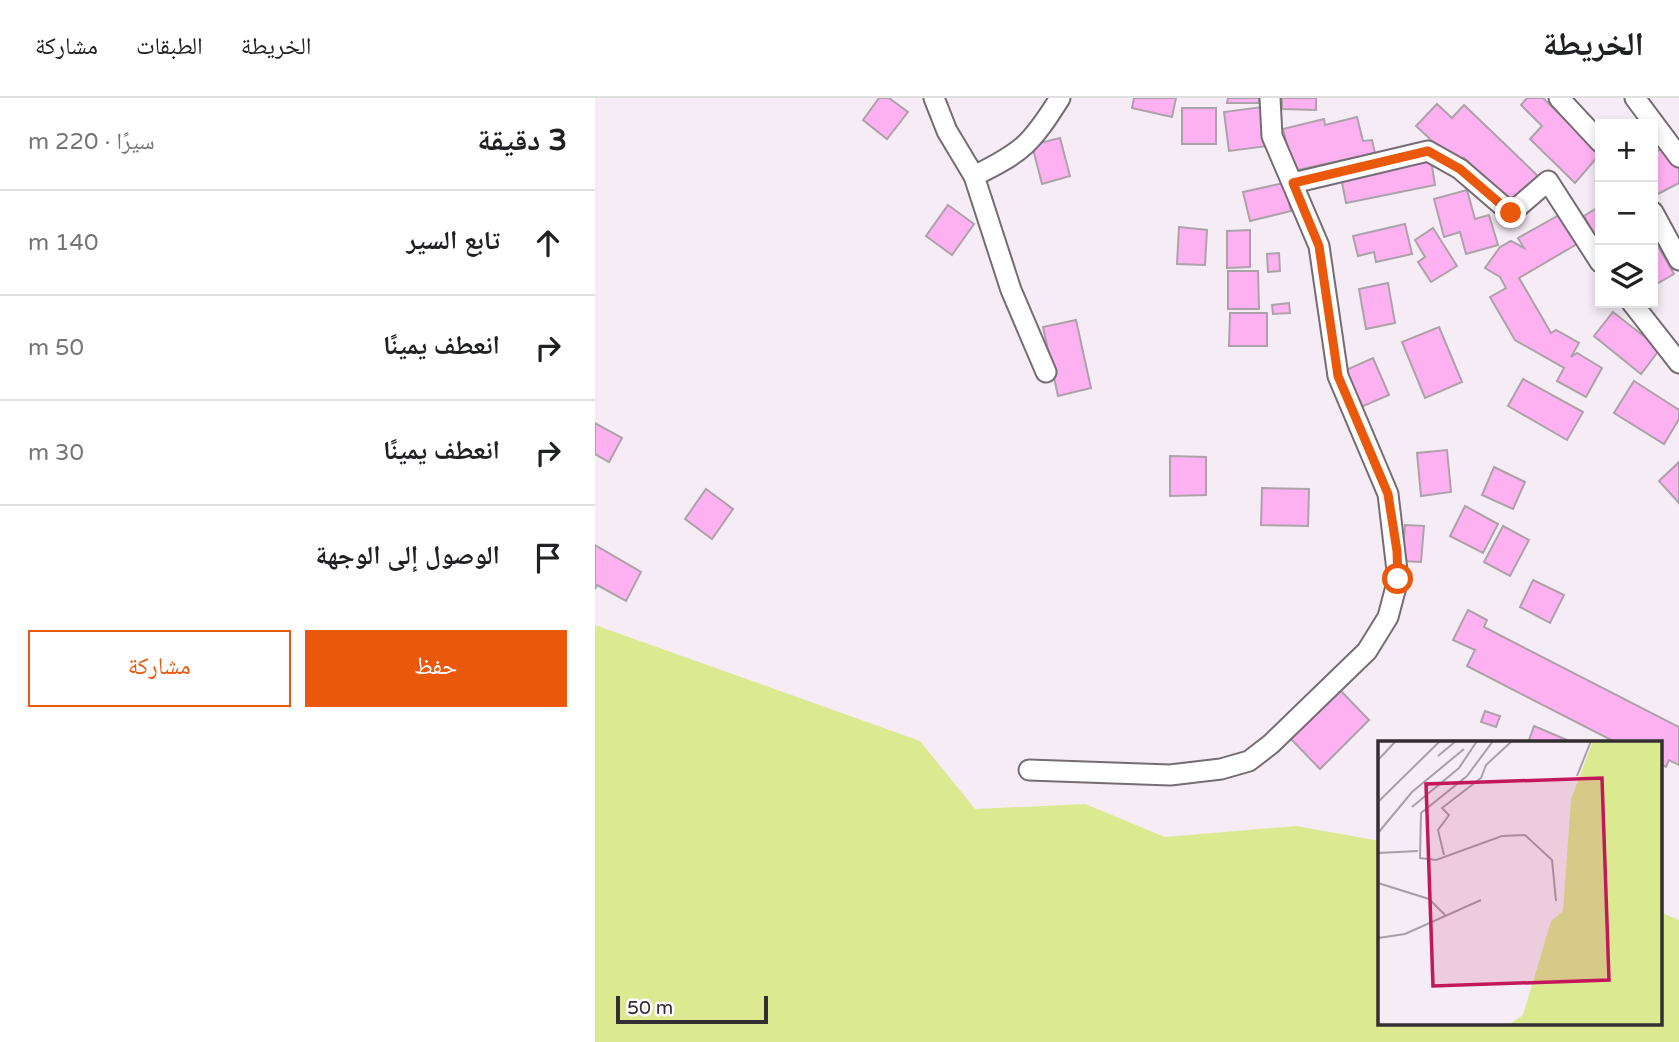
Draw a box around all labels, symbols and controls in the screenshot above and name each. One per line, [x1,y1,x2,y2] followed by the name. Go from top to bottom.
[1543,25,1644,64] text: الخريطة
[35,32,98,61] text: مشاركة
[136,32,203,61] text: الطبقات
[241,32,311,61] text: الخريطة
[1595,119,1658,308] map controls
[1595,119,1658,182] button: +
[477,122,567,159] text: 3 دقيقة
[28,128,155,156] text: سيرًا · 220 m
[1595,182,1658,245] button: −
[1495,197,1526,228] route end
[529,224,567,262] icon: ahead
[407,225,500,256] text: تابع السير
[28,229,98,257] text: 140 m
[1595,245,1658,308] button: layers
[529,329,567,367] icon: right
[383,330,500,361] text: انعطف يمينًا
[28,334,84,362] text: 50 m
[529,434,567,472] icon: right
[383,435,500,466] text: انعطف يمينًا
[28,439,84,467] text: 30 m
[529,539,567,577] icon: arrive
[316,540,500,571] text: الوصول إلى الوجهة
[1382,563,1413,594] route start
[28,630,291,707] button: مشاركة
[305,630,567,707] button: حفظ
[1378,741,1661,1024] inset map
[616,993,768,1025] scale bar
[627,997,673,1019] text: 50 m

